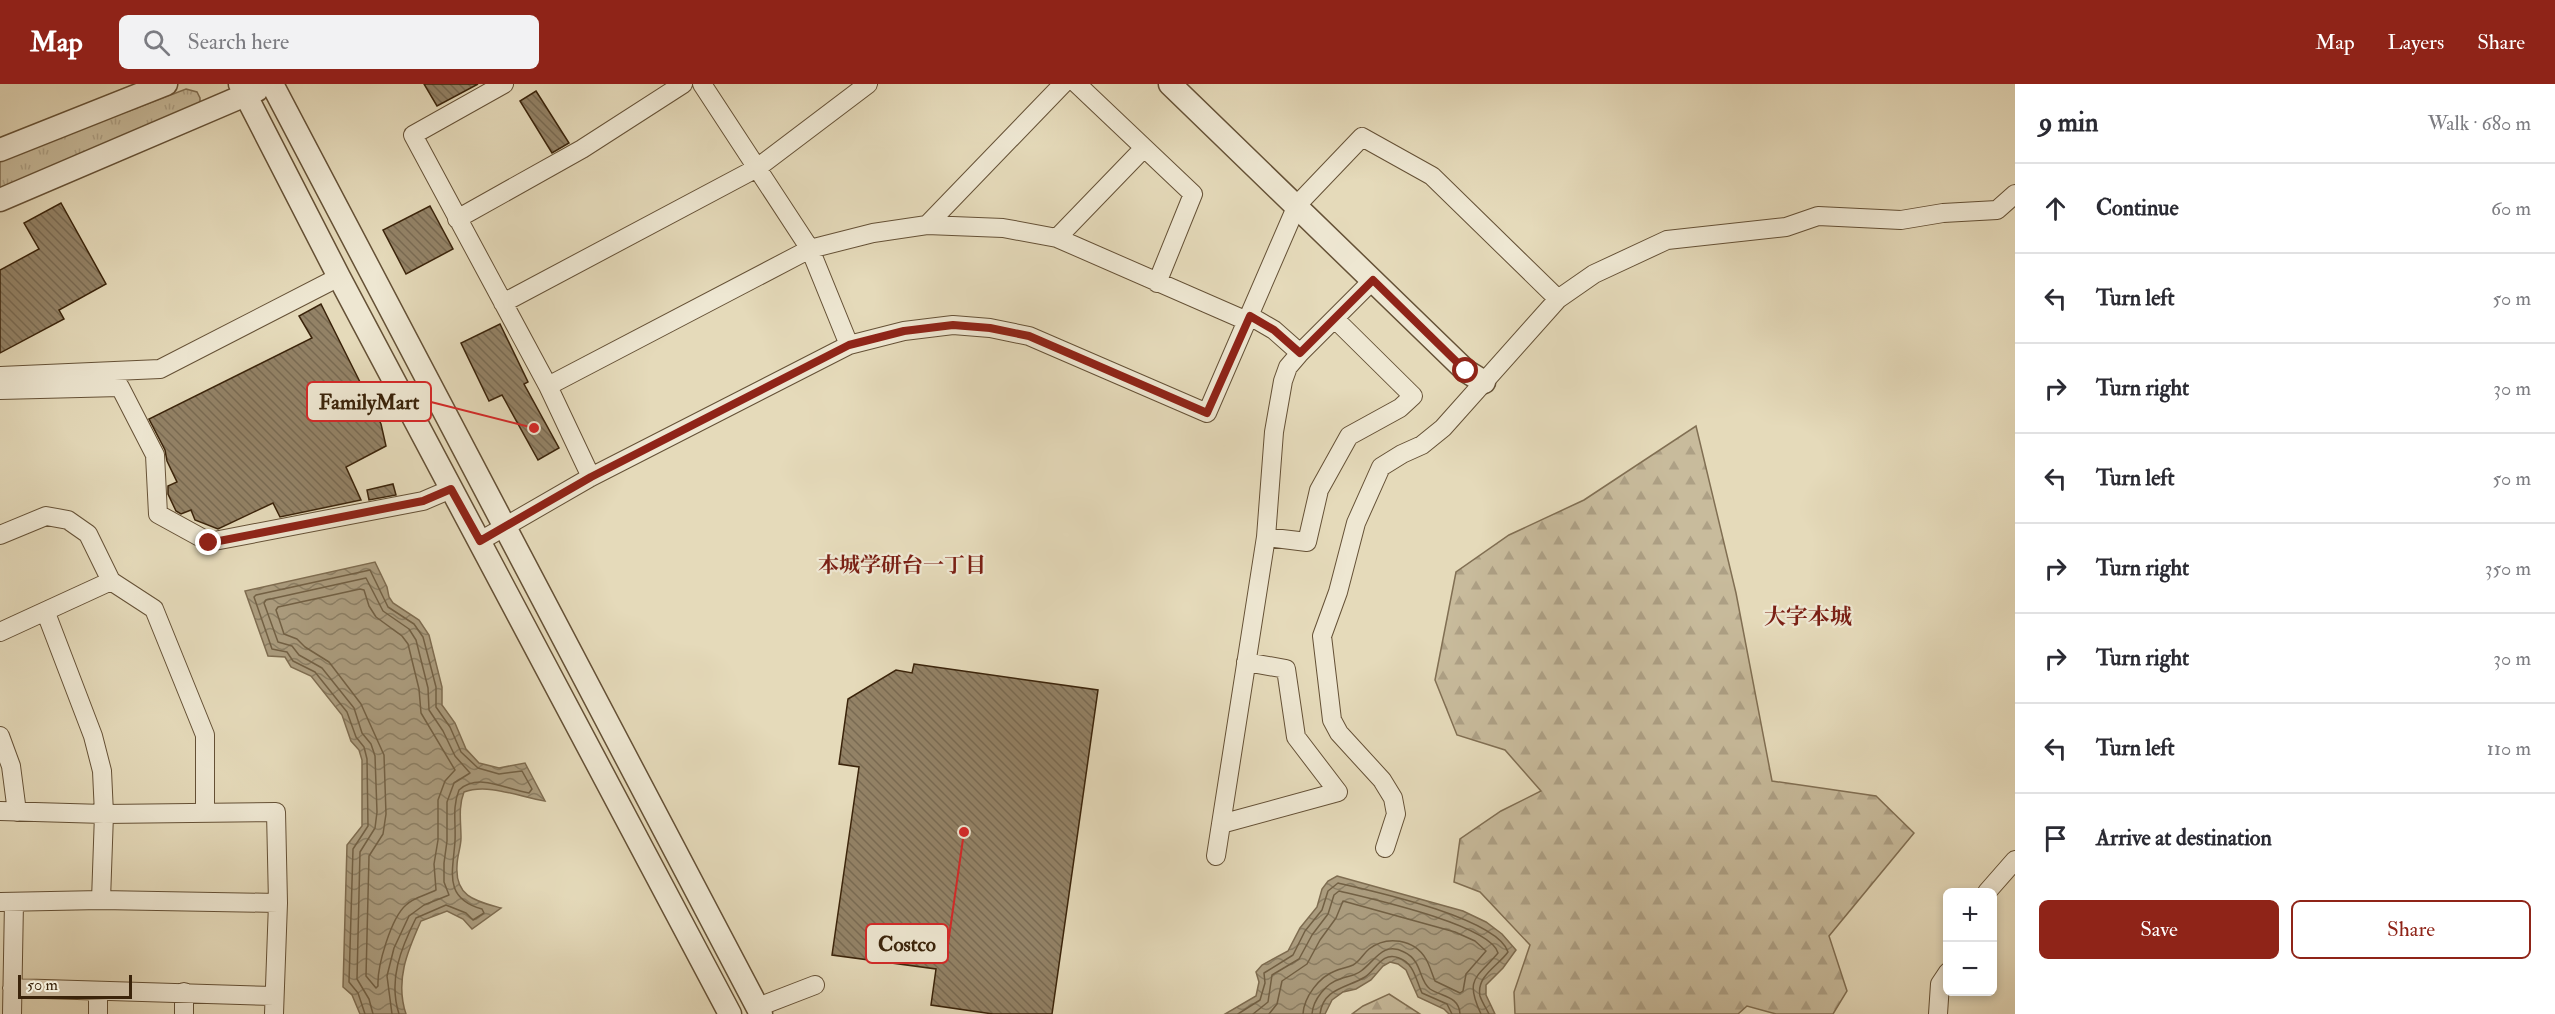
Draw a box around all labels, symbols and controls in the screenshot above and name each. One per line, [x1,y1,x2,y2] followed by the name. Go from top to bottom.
[119,15,539,69] search box
[30,25,83,60] text: Map
[140,26,173,59] icon: search
[188,28,289,56] text: Search here
[2315,29,2355,56] text: Map
[2388,29,2444,56] text: Layers
[2477,29,2525,56] text: Share
[2039,107,2098,139] text: 9 min
[2428,111,2531,136] text: Walk · 680 m
[2039,192,2072,225] icon: ahead
[2096,194,2179,222] text: Continue
[2491,196,2531,221] text: 60 m
[2039,282,2072,315] icon: left
[2096,284,2175,312] text: Turn left
[2492,286,2531,311] text: 50 m
[1452,357,1478,383] route start
[2039,372,2072,405] icon: right
[2096,374,2189,402] text: Turn right
[2493,376,2531,401] text: 30 m
[307,382,431,421] callout: FamilyMart
[319,389,420,416] text: FamilyMart
[2039,462,2072,495] icon: left
[2096,464,2175,492] text: Turn left
[2492,466,2531,491] text: 50 m
[195,529,221,555] route end
[818,552,986,579] district label: 本城学研台一丁目
[2039,552,2072,585] icon: right
[2096,554,2189,582] text: Turn right
[2485,556,2531,581] text: 350 m
[1764,603,1852,631] district label: 大字本城
[2039,642,2072,675] icon: right
[2096,644,2189,672] text: Turn right
[2493,646,2531,671] text: 30 m
[2039,732,2072,765] icon: left
[2096,734,2175,762] text: Turn left
[2487,736,2531,761] text: 110 m
[2039,822,2072,855] icon: arrive
[2096,824,2272,852] text: Arrive at destination
[1943,888,1997,996] map controls
[1943,888,1997,942] button: +
[2039,900,2279,959] button: Save
[2291,900,2531,959] button: Share
[866,924,948,963] callout: Costco
[878,931,936,958] text: Costco
[1943,942,1997,996] button: −
[18,972,132,1000] scale bar
[27,975,58,995] text: 50 m

